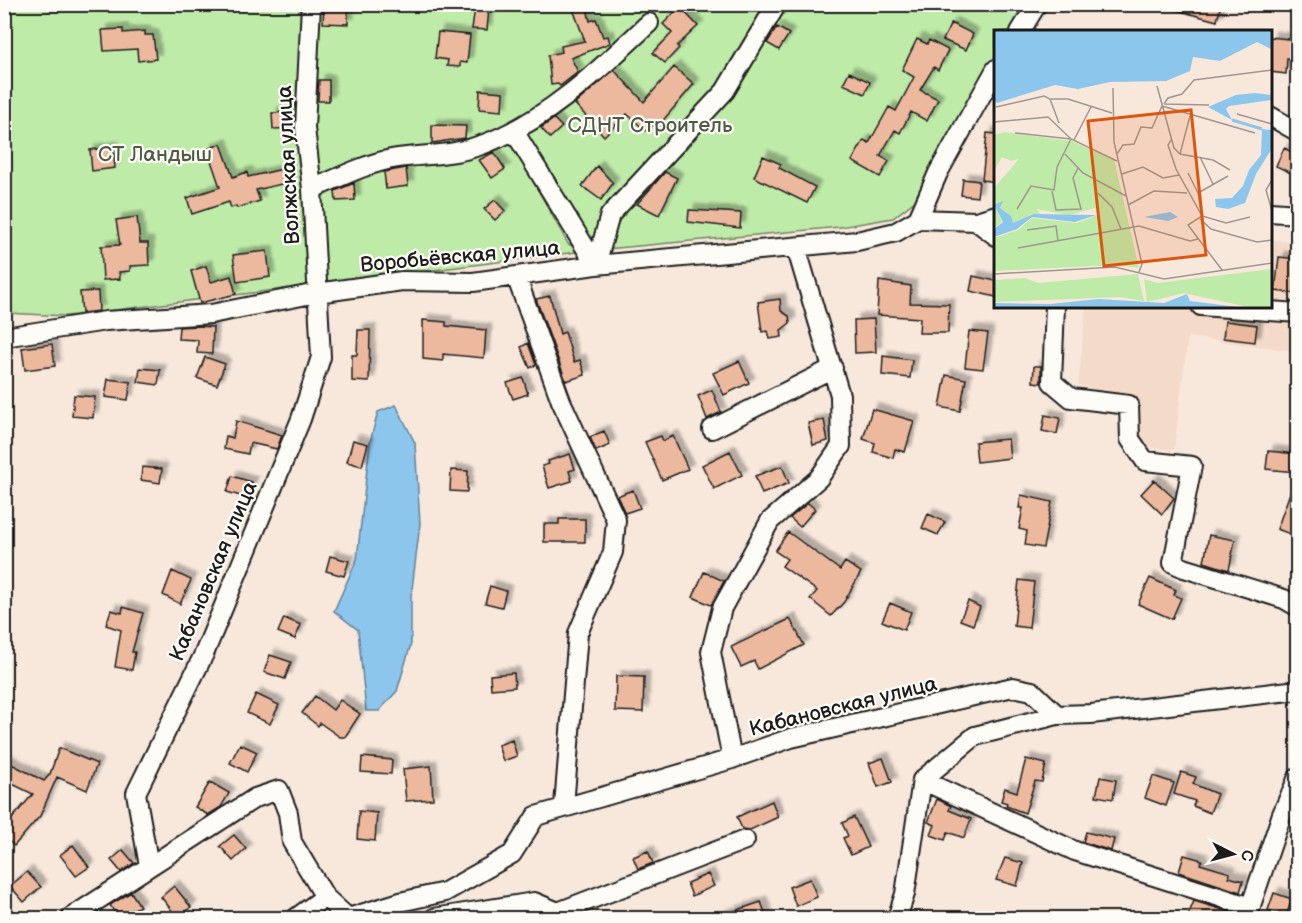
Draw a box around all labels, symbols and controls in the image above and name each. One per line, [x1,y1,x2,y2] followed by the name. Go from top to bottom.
[994,30,1272,308] inset map
[272,84,305,245] street label: Волжская улица
[568,113,733,138] park label: СДНТ Строитель
[98,142,212,167] park label: СТ Ландыш
[359,235,562,278] street label: Воробьёвская улица
[164,477,263,665] street label: Кабановская улица
[747,671,940,742] street label: Кабановская улица
[1203,824,1263,884] north arrow
[1236,849,1256,862] text: С

